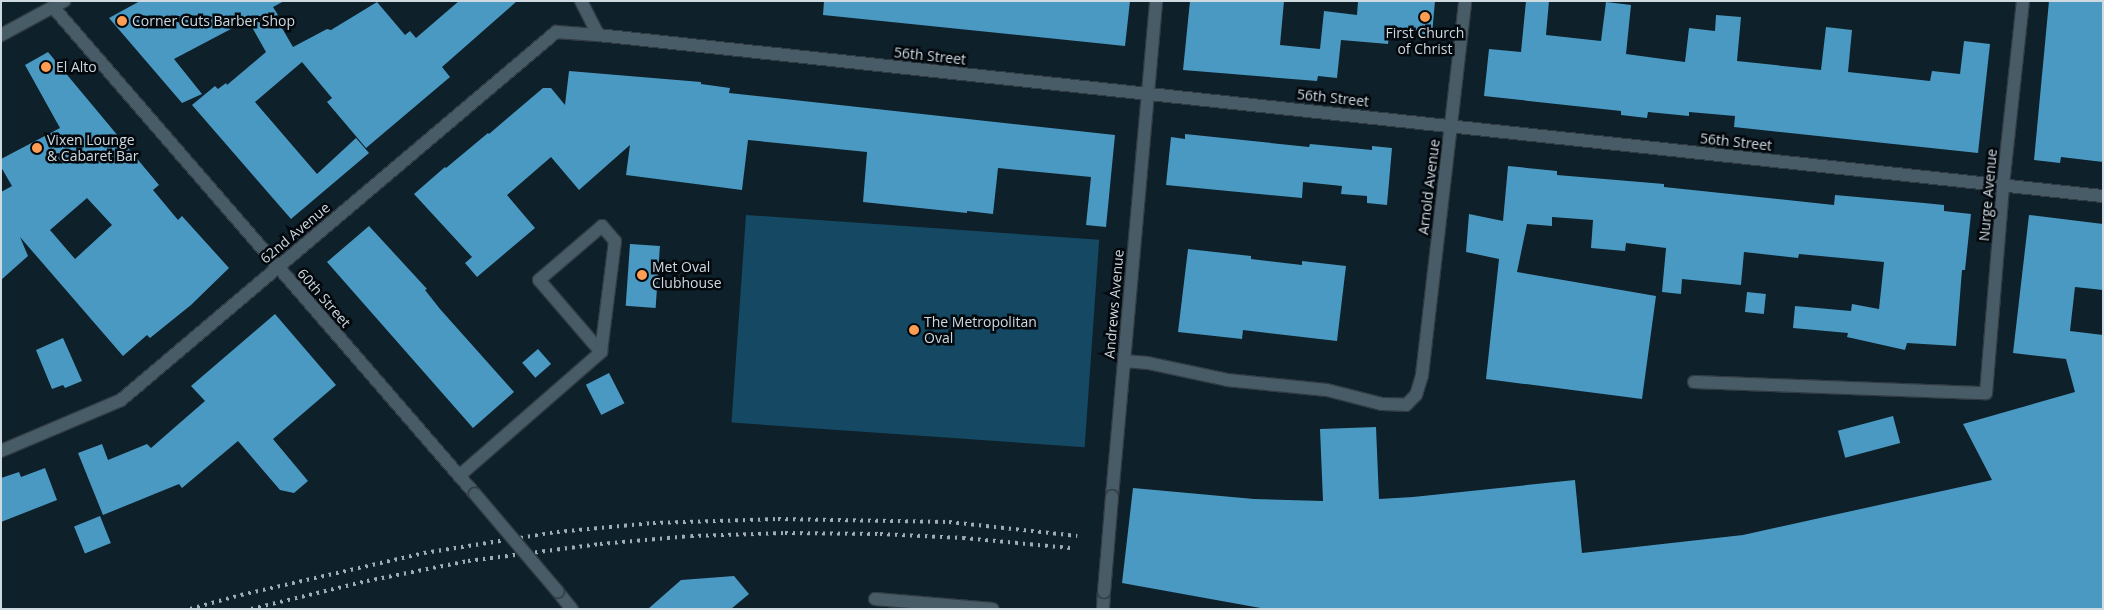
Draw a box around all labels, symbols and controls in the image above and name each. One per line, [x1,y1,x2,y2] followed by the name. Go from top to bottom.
[1419,11,1431,23] marker: First Church of Christ
[132,13,295,29] place label: Corner Cuts Barber Shop
[116,15,128,27] marker: Corner Cuts Barber Shop
[1386,25,1464,58] place label: First Church of Christ
[893,44,967,68] street label: 56th Street
[56,59,97,75] place label: El Alto
[40,61,52,73] marker: El Alto
[1296,86,1370,110] street label: 56th Street
[1699,130,1773,154] street label: 56th Street
[47,132,139,164] place label: Vixen Lounge & Cabaret Bar
[1415,138,1443,236] street label: Arnold Avenue
[31,142,43,154] marker: Vixen Lounge & Cabaret Bar
[1976,148,2000,242] street label: Nurge Avenue
[257,199,333,267] street label: 62nd Avenue
[1101,249,1127,359] street label: Andrews Avenue
[652,259,722,292] place label: Met Oval Clubhouse
[294,265,354,331] street label: 60th Street
[636,269,648,281] marker: Met Oval Clubhouse
[924,314,1037,347] place label: The Metropolitan Oval
[908,324,920,336] marker: The Metropolitan Oval

